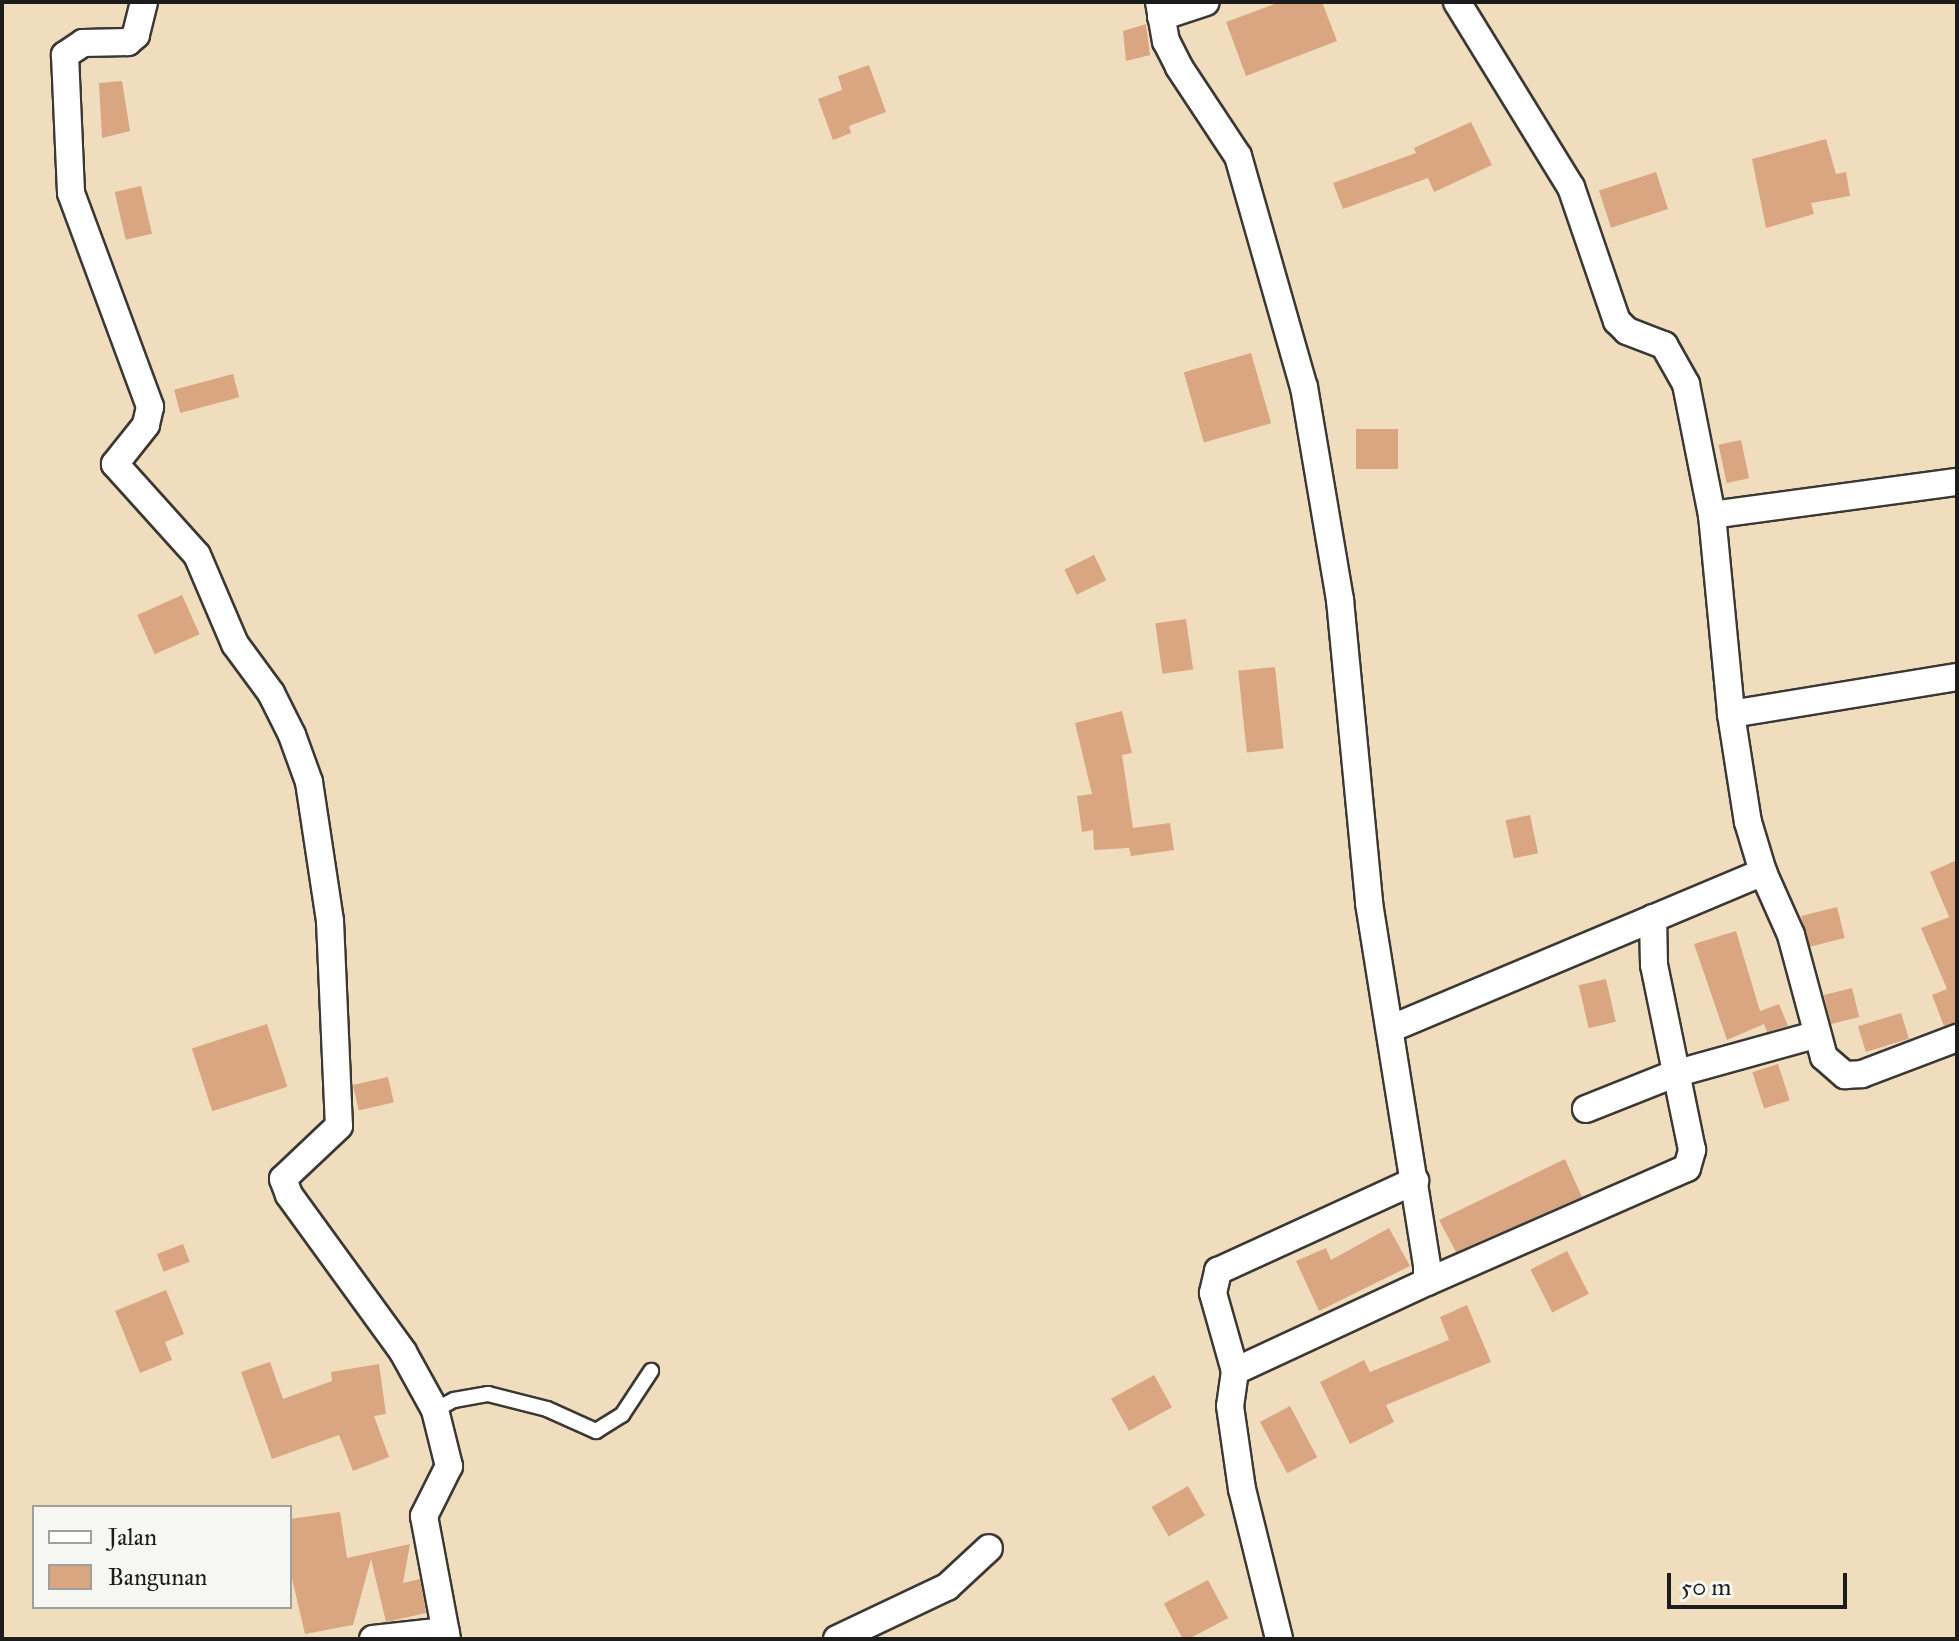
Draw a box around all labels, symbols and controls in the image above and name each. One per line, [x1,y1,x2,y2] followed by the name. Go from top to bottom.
[32,1505,292,1609] legend
[108,1522,157,1552] text: Jalan
[1671,1557,1851,1607] scale bar
[108,1562,207,1592] text: Bangunan
[1681,1572,1731,1602] text: 50 m

